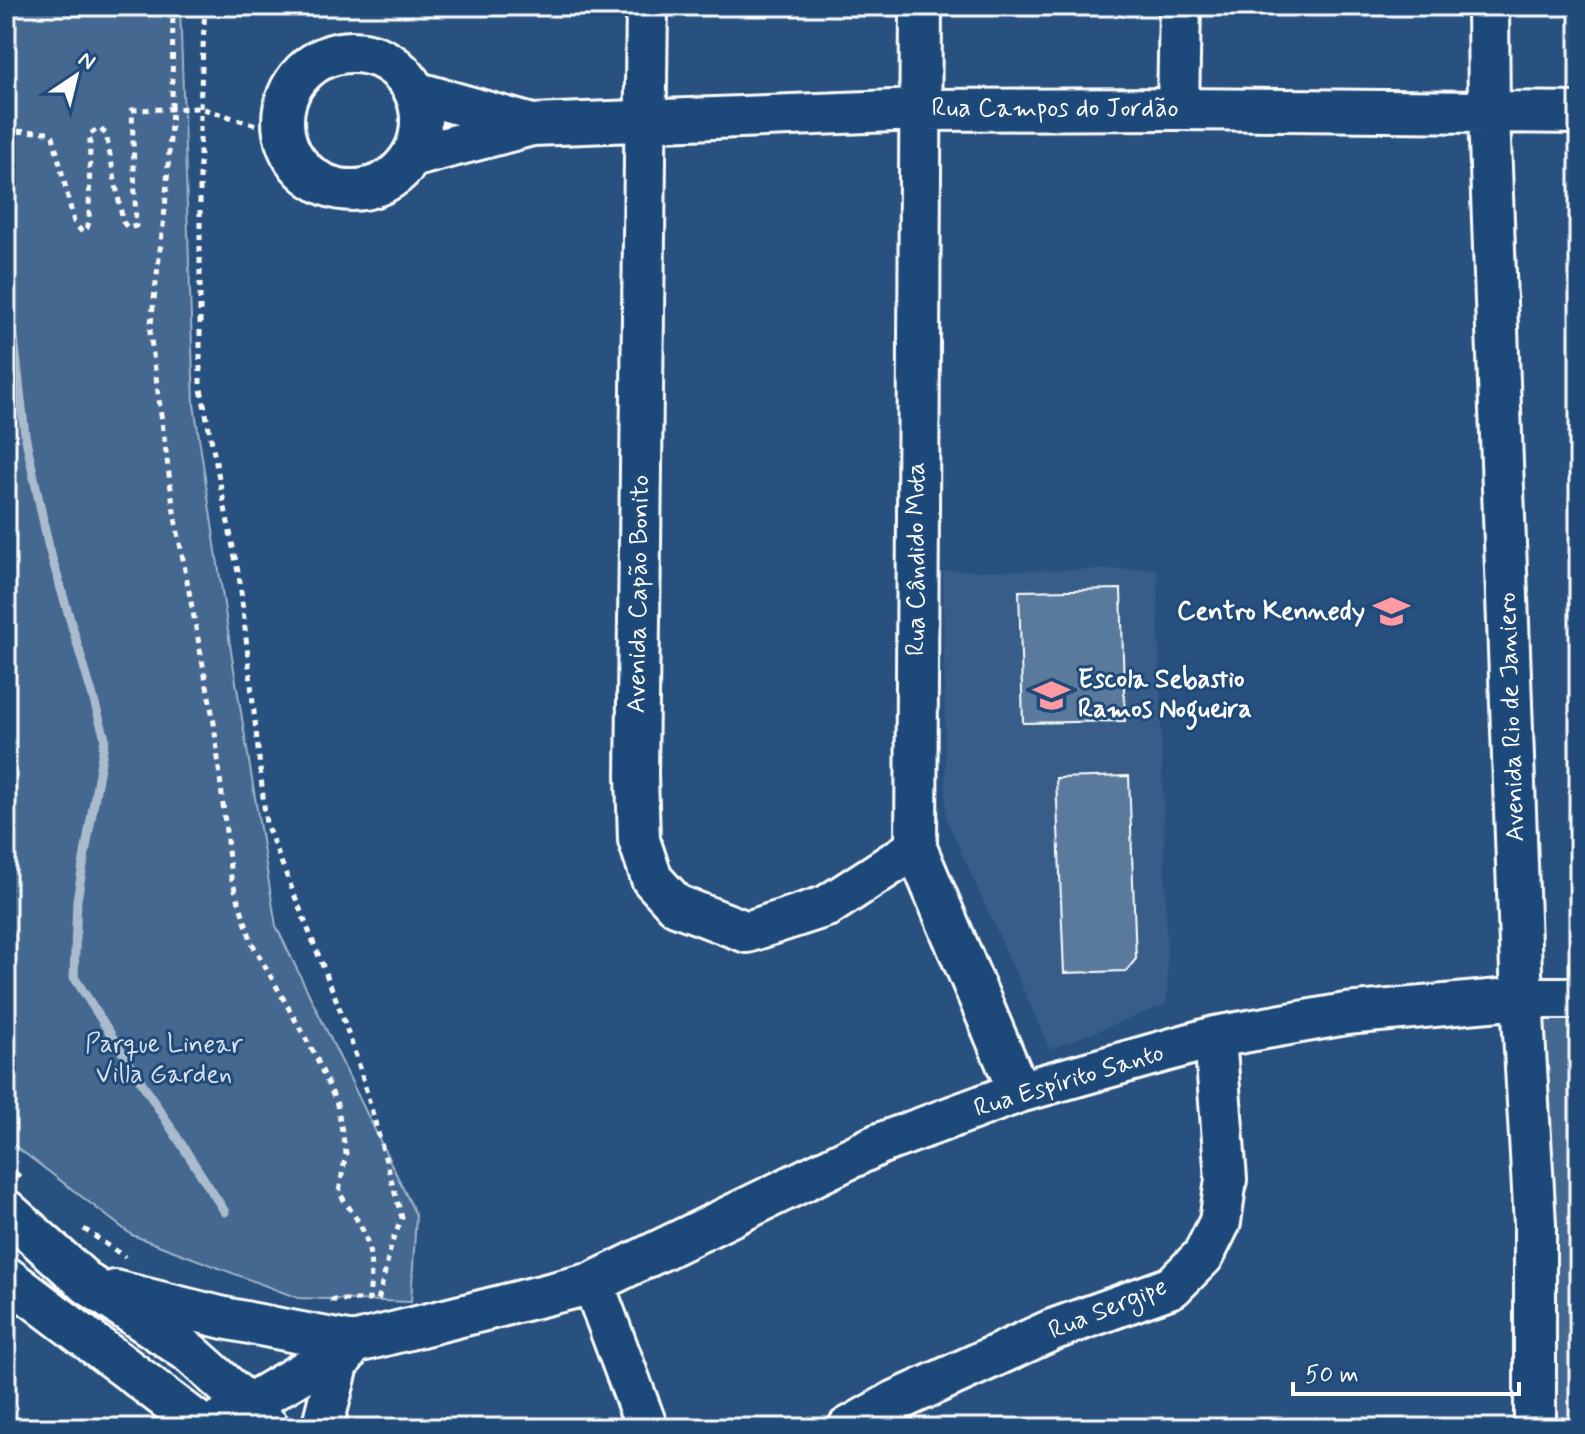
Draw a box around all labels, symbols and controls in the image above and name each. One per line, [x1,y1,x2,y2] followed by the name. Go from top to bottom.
[36,36,116,116] north arrow
[72,46,100,77] text: N
[931,92,1179,126] street label: Rua Campos do Jordão
[900,462,934,656] street label: Rua Cândido Mota
[620,474,658,714] street label: Avenida Capão Bonito
[1491,592,1533,842] street label: Avenida Rio de Janiero
[1372,593,1410,631] school or university icon: Centro Kennedy
[1177,595,1365,629] place label: Centro Kennedy
[1078,663,1252,730] place label: Escola Sebastio Ramos Nogueira
[1033,676,1071,714] school or university icon: Escola Sebastio Ramos Nogueira
[85,1028,244,1092] park label: Parque Linear Villa Garden
[970,1036,1168,1126] street label: Rua Espírito Santo
[1044,1270,1173,1350] street label: Rua Sergipe
[1293,1346,1519,1396] scale bar
[1305,1360,1359,1391] text: 50 m

